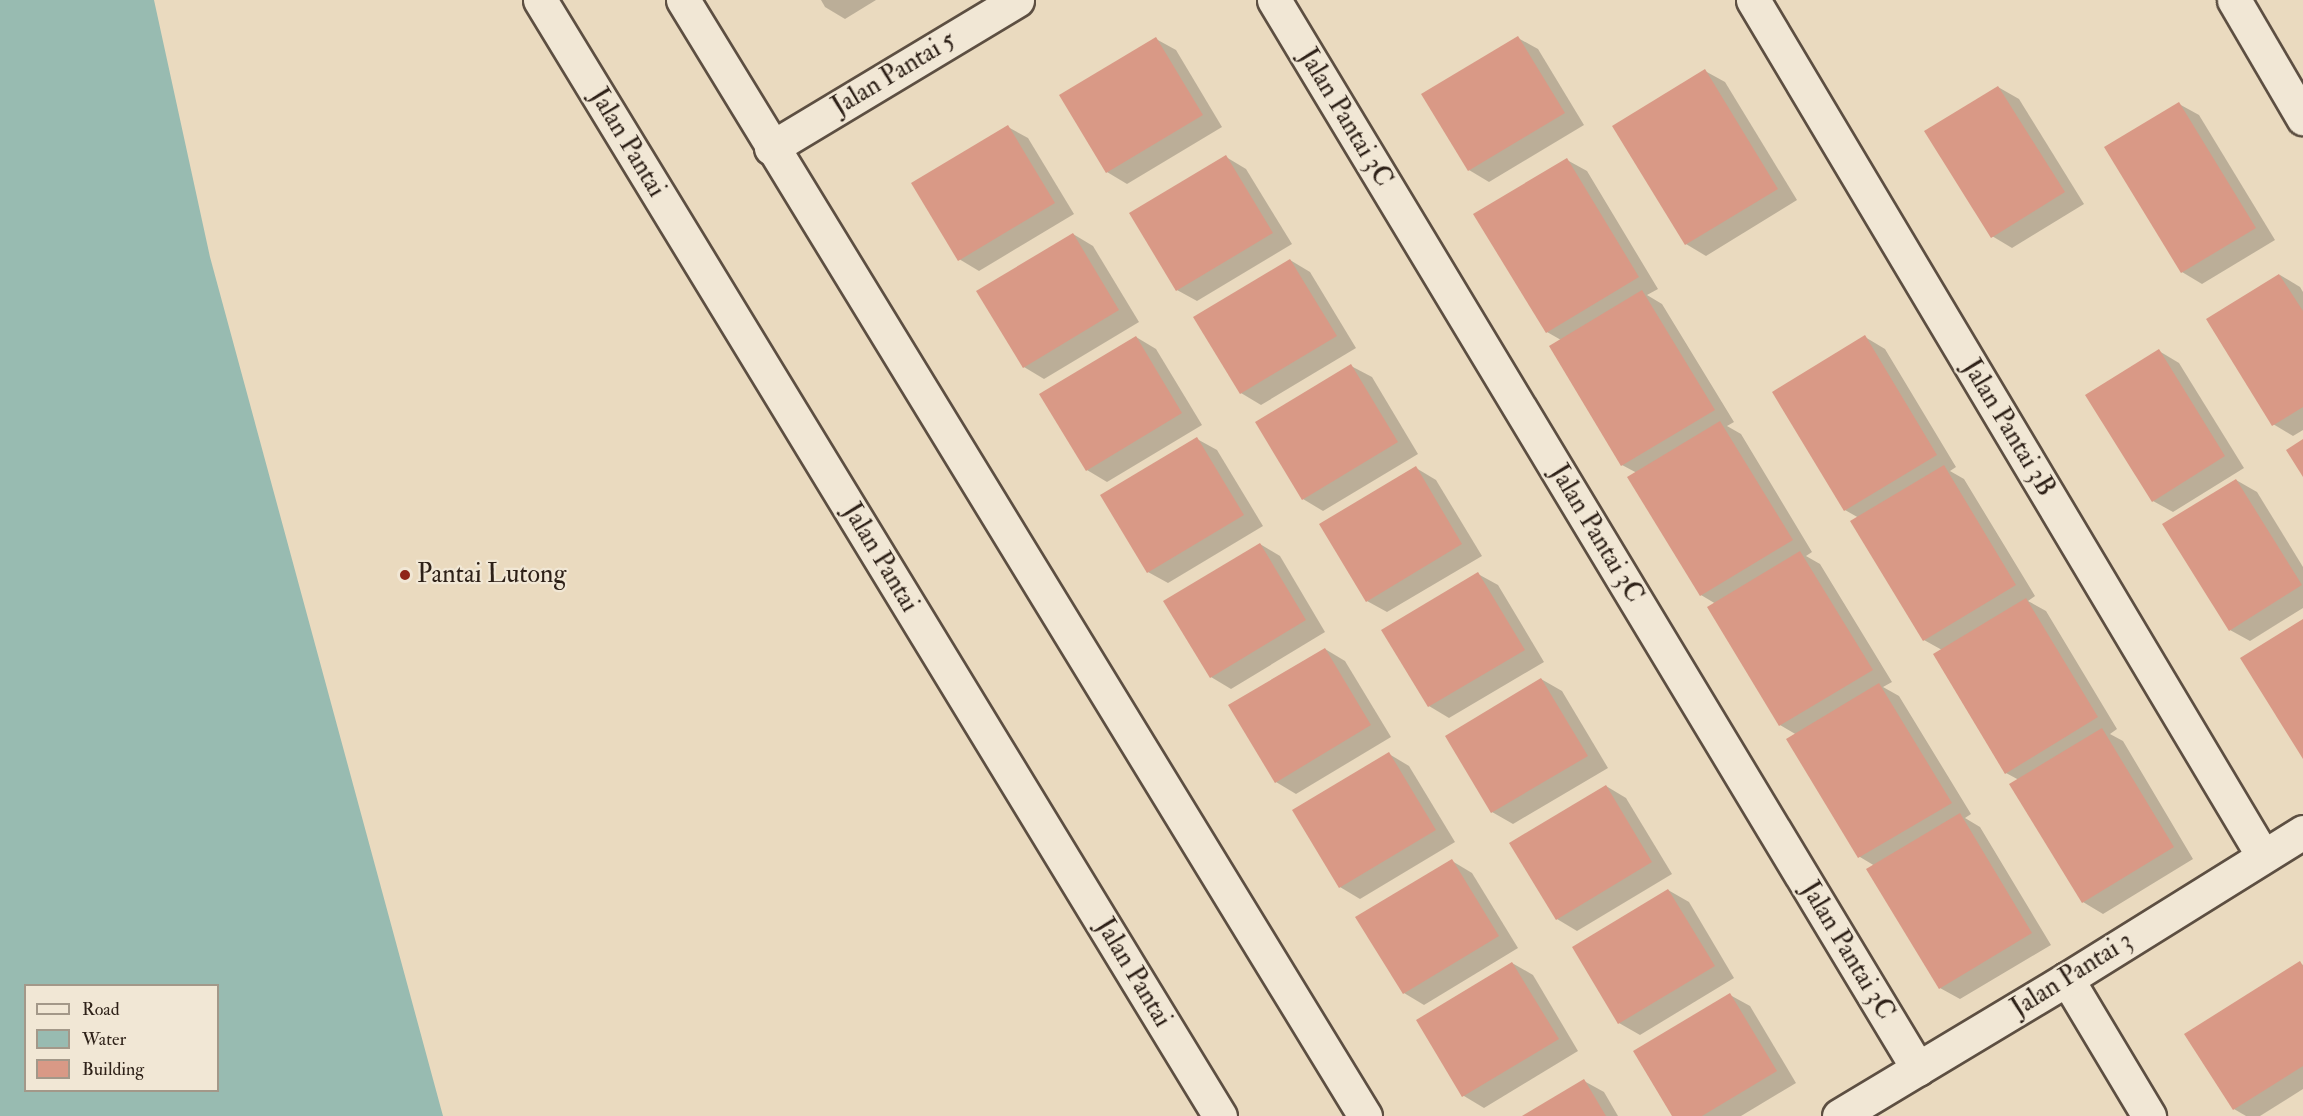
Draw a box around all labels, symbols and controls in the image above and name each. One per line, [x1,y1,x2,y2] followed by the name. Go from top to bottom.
[827,25,961,123] street label: Jalan Pantai 5
[1291,43,1399,193] street label: Jalan Pantai 3C
[582,83,672,203] street label: Jalan Pantai
[1955,354,2061,502] street label: Jalan Pantai 3B
[1542,459,1650,609] street label: Jalan Pantai 3C
[835,498,925,618] street label: Jalan Pantai
[417,559,566,591] place label: Pantai Lutong
[398,568,412,582] marker: Pantai Lutong
[1793,876,1901,1026] street label: Jalan Pantai 3C
[1088,913,1178,1033] street label: Jalan Pantai
[2006,925,2138,1025] street label: Jalan Pantai 3
[24,984,219,1092] legend
[82,998,120,1021] text: Road
[82,1028,126,1051] text: Water
[82,1058,144,1081] text: Building

